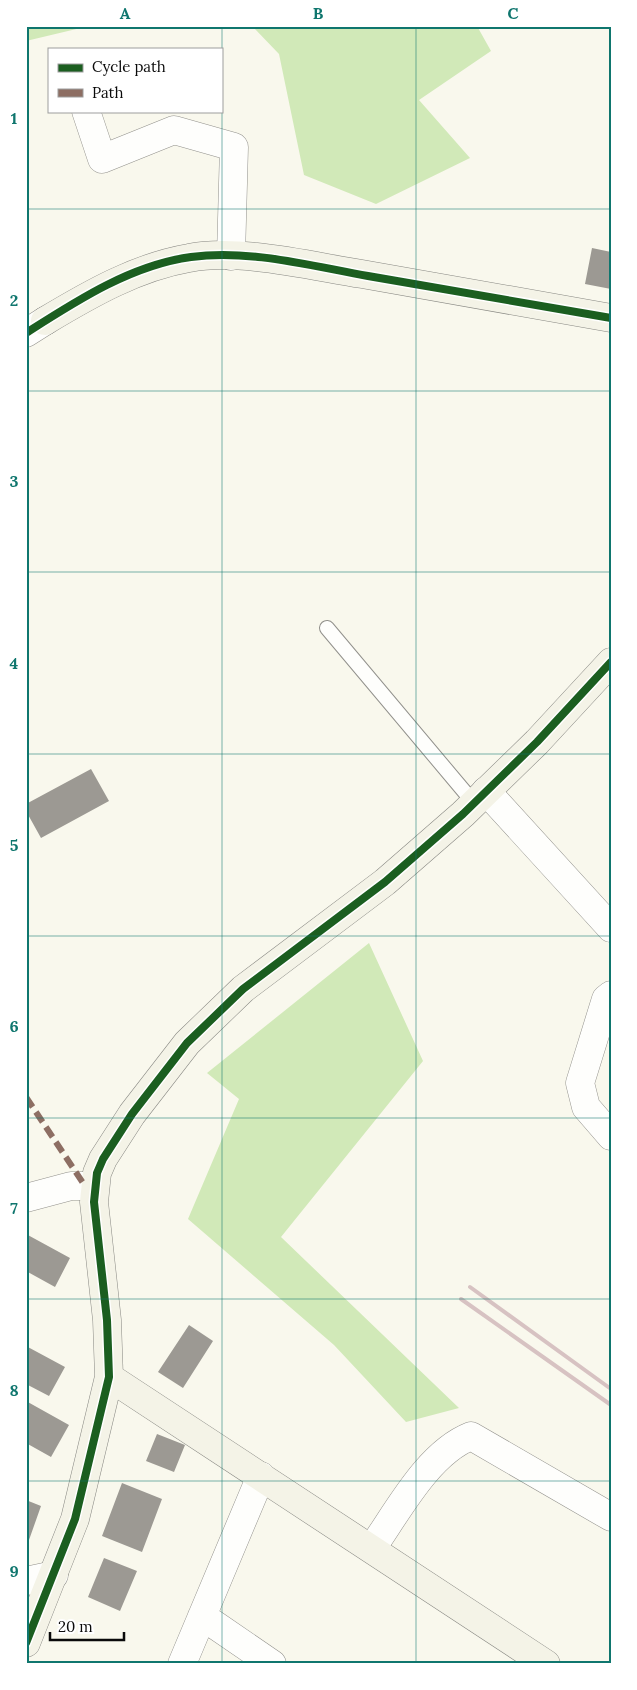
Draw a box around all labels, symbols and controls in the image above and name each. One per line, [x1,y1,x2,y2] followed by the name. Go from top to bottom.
[120,3,131,23] text: A
[313,3,324,23] text: B
[507,3,519,23] text: C
[48,48,222,112] legend
[92,57,166,76] text: Cycle path
[92,83,123,102] text: Path
[11,108,17,128] text: 1
[10,290,18,310] text: 2
[10,471,19,491] text: 3
[10,653,19,673] text: 4
[10,835,19,855] text: 5
[9,1016,19,1036] text: 6
[10,1198,18,1218] text: 7
[9,1380,19,1400] text: 8
[9,1561,19,1581] text: 9
[50,1610,124,1642] scale bar
[58,1617,93,1636] text: 20 m

